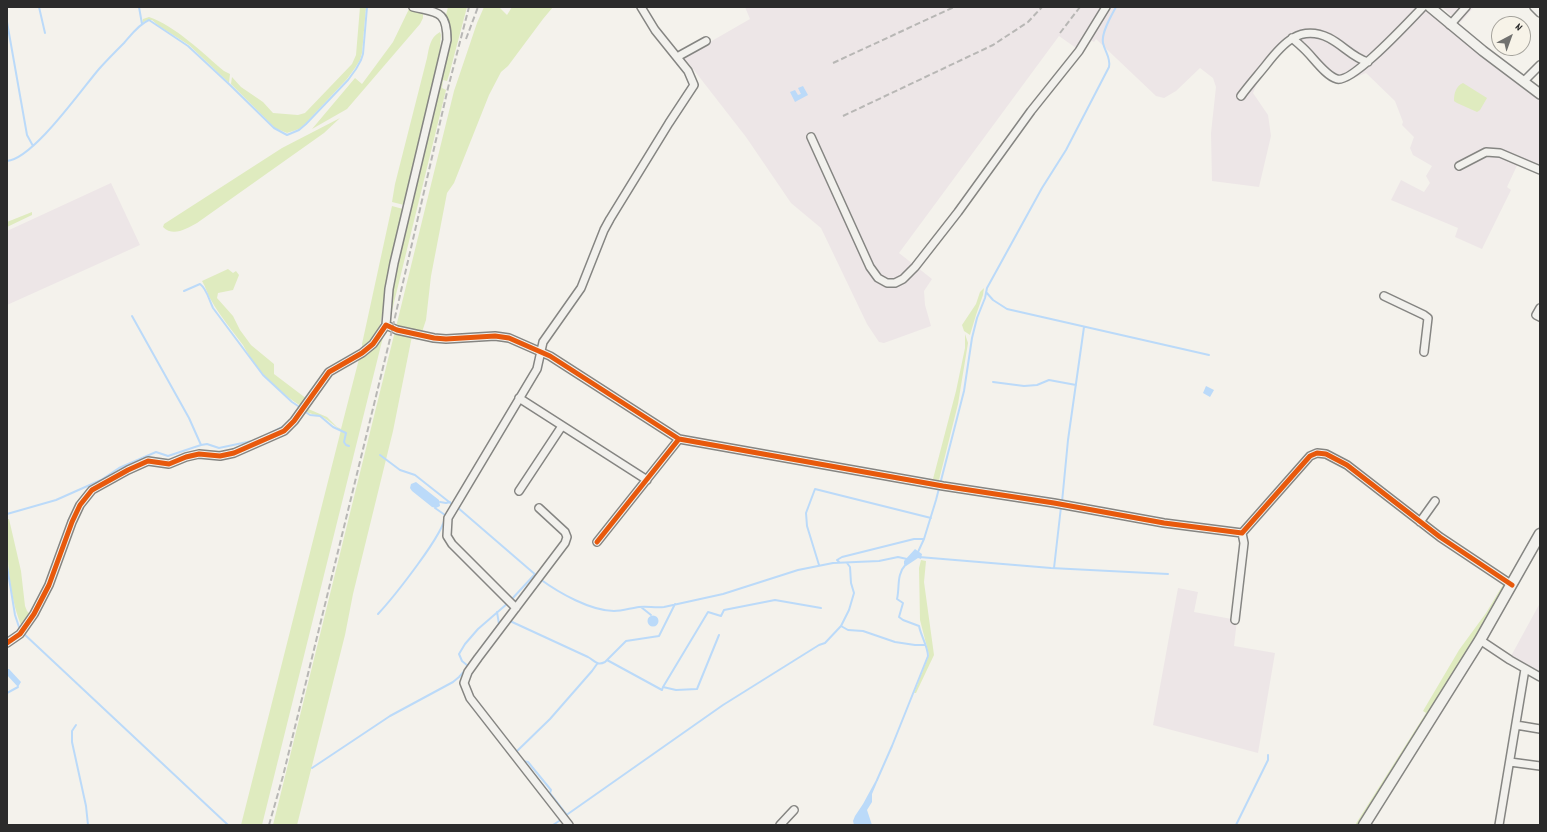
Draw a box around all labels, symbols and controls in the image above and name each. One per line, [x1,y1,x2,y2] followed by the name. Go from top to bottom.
[1491,16,1531,56] north arrow
[1511,20,1526,36] text: N

